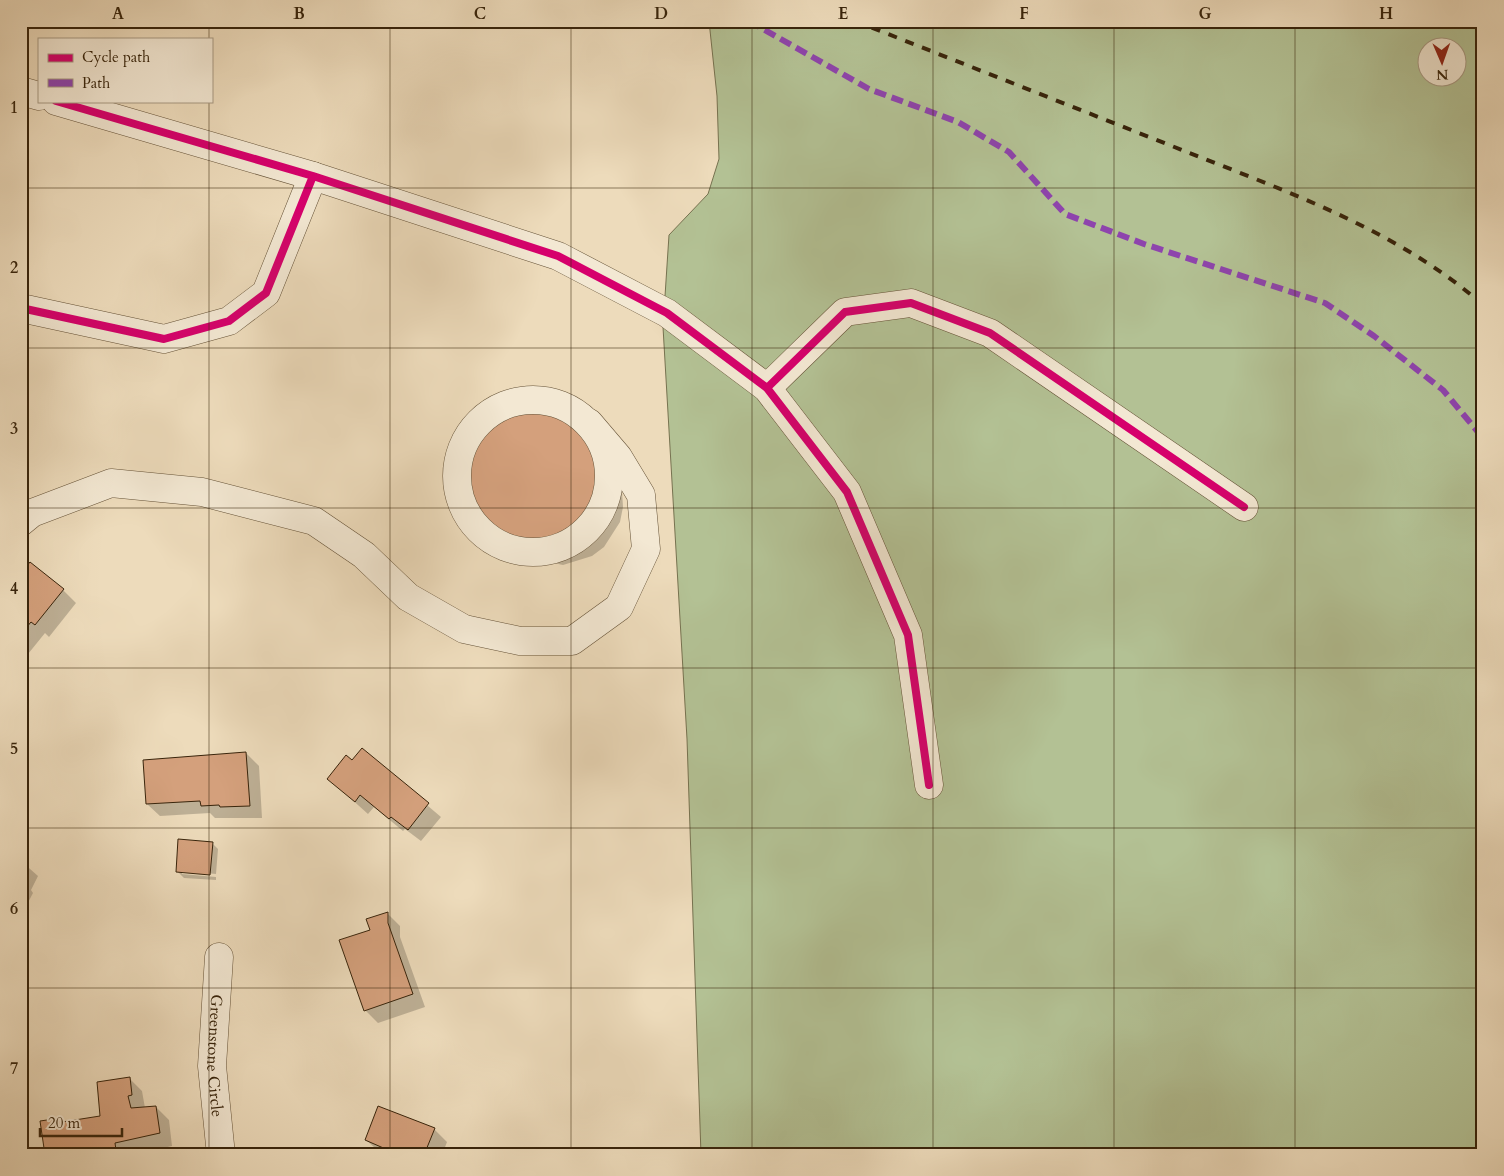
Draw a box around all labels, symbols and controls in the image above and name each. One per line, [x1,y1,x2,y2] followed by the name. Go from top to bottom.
[112,3,124,25] text: A
[293,3,305,25] text: B
[474,3,486,25] text: C
[654,3,668,25] text: D
[838,3,848,25] text: E
[1019,3,1029,25] text: F
[1198,3,1212,25] text: G
[1379,3,1393,25] text: H
[38,38,212,102] legend
[1416,38,1466,88] north arrow
[82,47,151,67] text: Cycle path
[1436,65,1449,84] text: N
[82,73,111,93] text: Path
[10,97,18,119] text: 1
[10,257,18,279] text: 2
[10,418,18,440] text: 3
[10,578,18,600] text: 4
[10,738,18,760] text: 5
[10,898,18,920] text: 6
[201,994,228,1118] street label: Greenstone Circle
[10,1058,18,1080] text: 7
[40,1106,122,1138] scale bar
[48,1113,80,1133] text: 20 m

